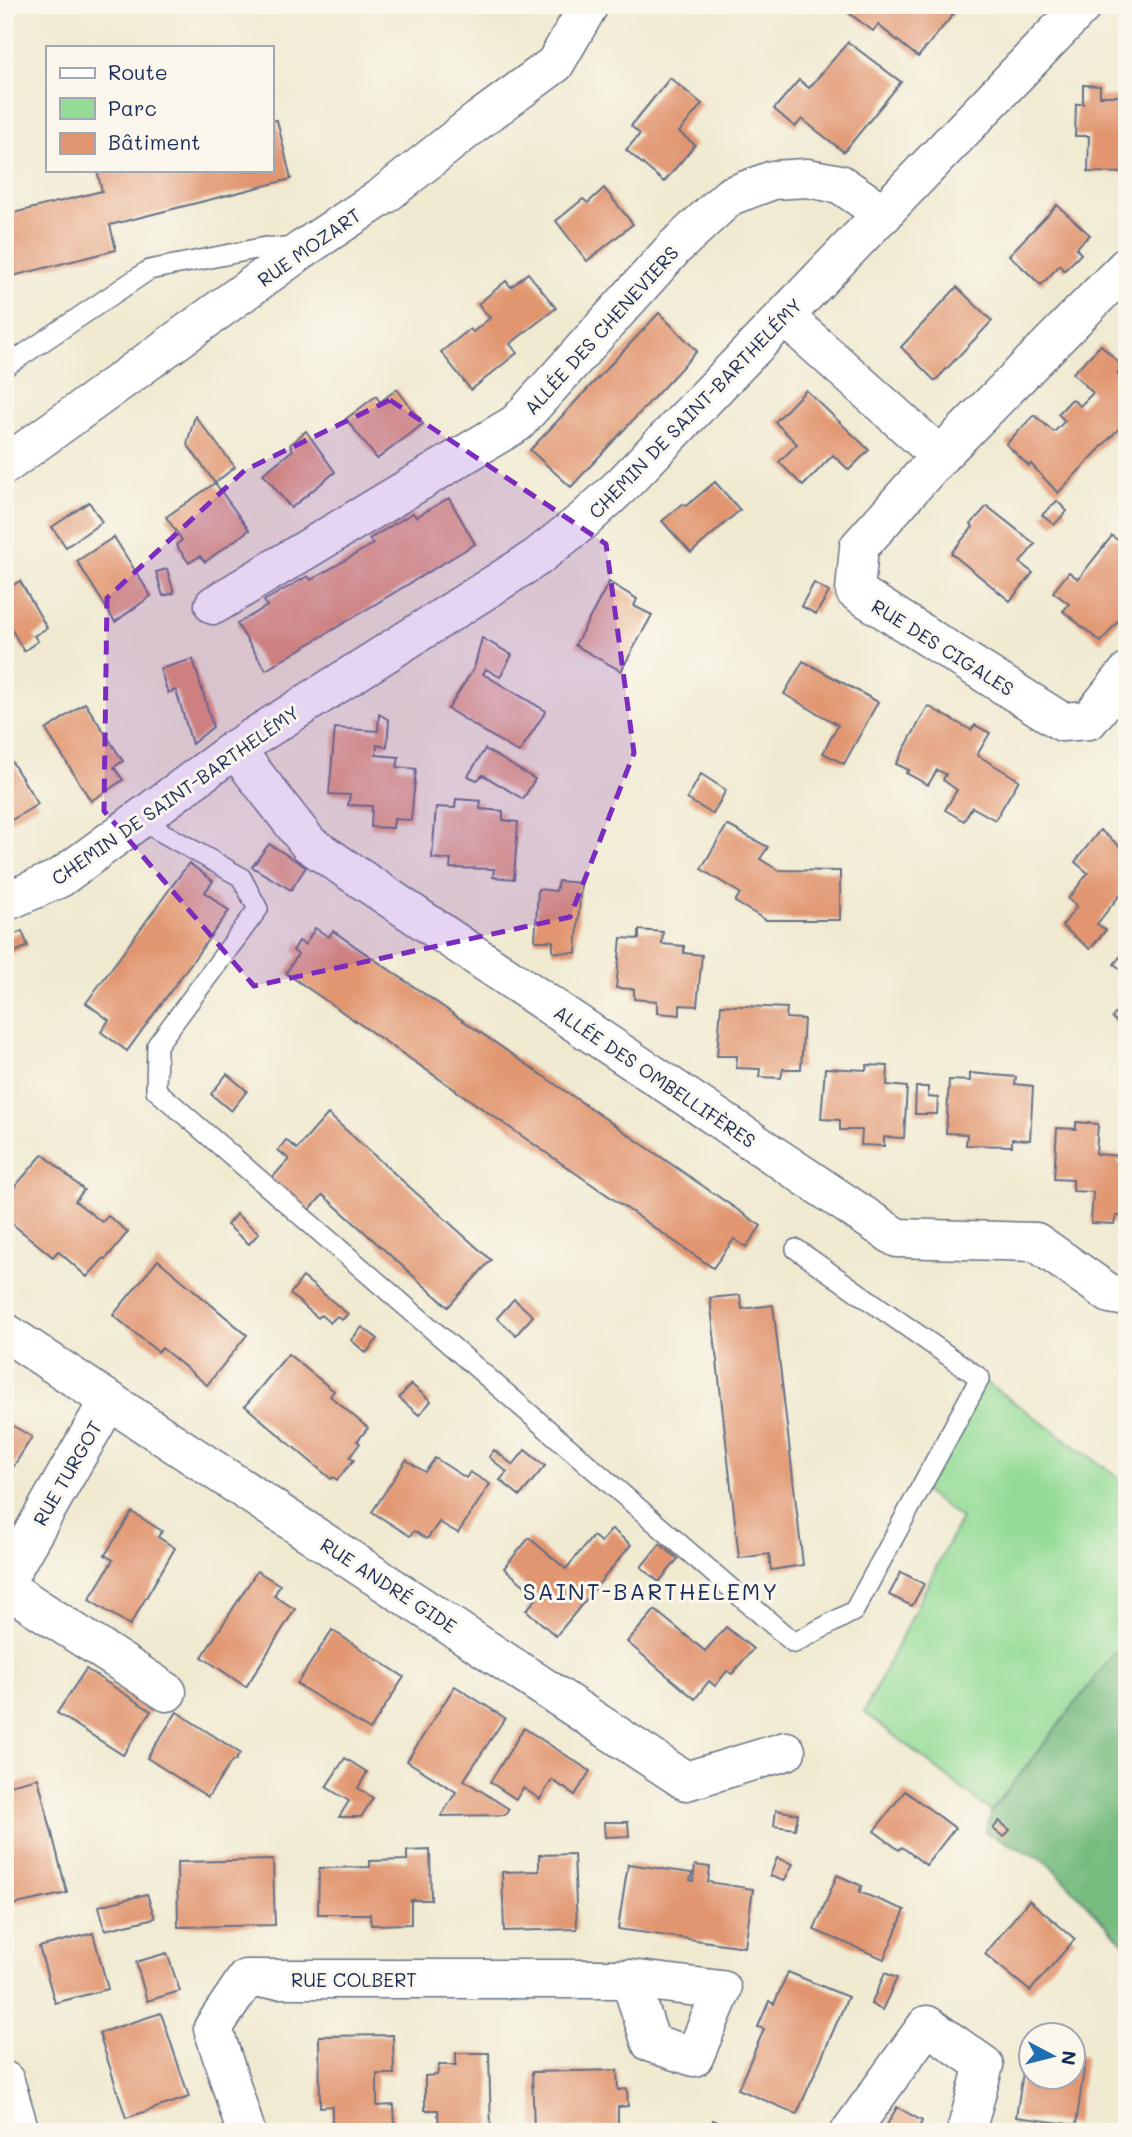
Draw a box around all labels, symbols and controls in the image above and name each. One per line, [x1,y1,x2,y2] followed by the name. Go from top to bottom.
[46,46,273,172] legend
[108,58,168,85] text: Route
[108,94,157,121] text: Parc
[108,128,200,155] text: Bâtiment
[252,202,366,292] street label: RUE MOZART
[518,240,684,420] street label: ALLÉE DES CHENEVIERS
[583,292,807,524] street label: CHEMIN DE SAINT-BARTHELÉMY
[867,593,1019,701] street label: RUE DES CIGALES
[46,700,304,890] street label: CHEMIN DE SAINT-BARTHELÉMY
[549,999,761,1153] street label: ALLÉE DES OMBELLIFÈRES
[27,1416,107,1530] street label: RUE TURGOT
[316,1532,462,1638] street label: RUE ANDRÉ GIDE
[523,1576,779,1606] district label: SAINT-BARTHELEMY
[291,1967,417,1992] street label: RUE COLBERT
[1016,2022,1086,2092] north arrow
[1056,2049,1083,2067] text: N

